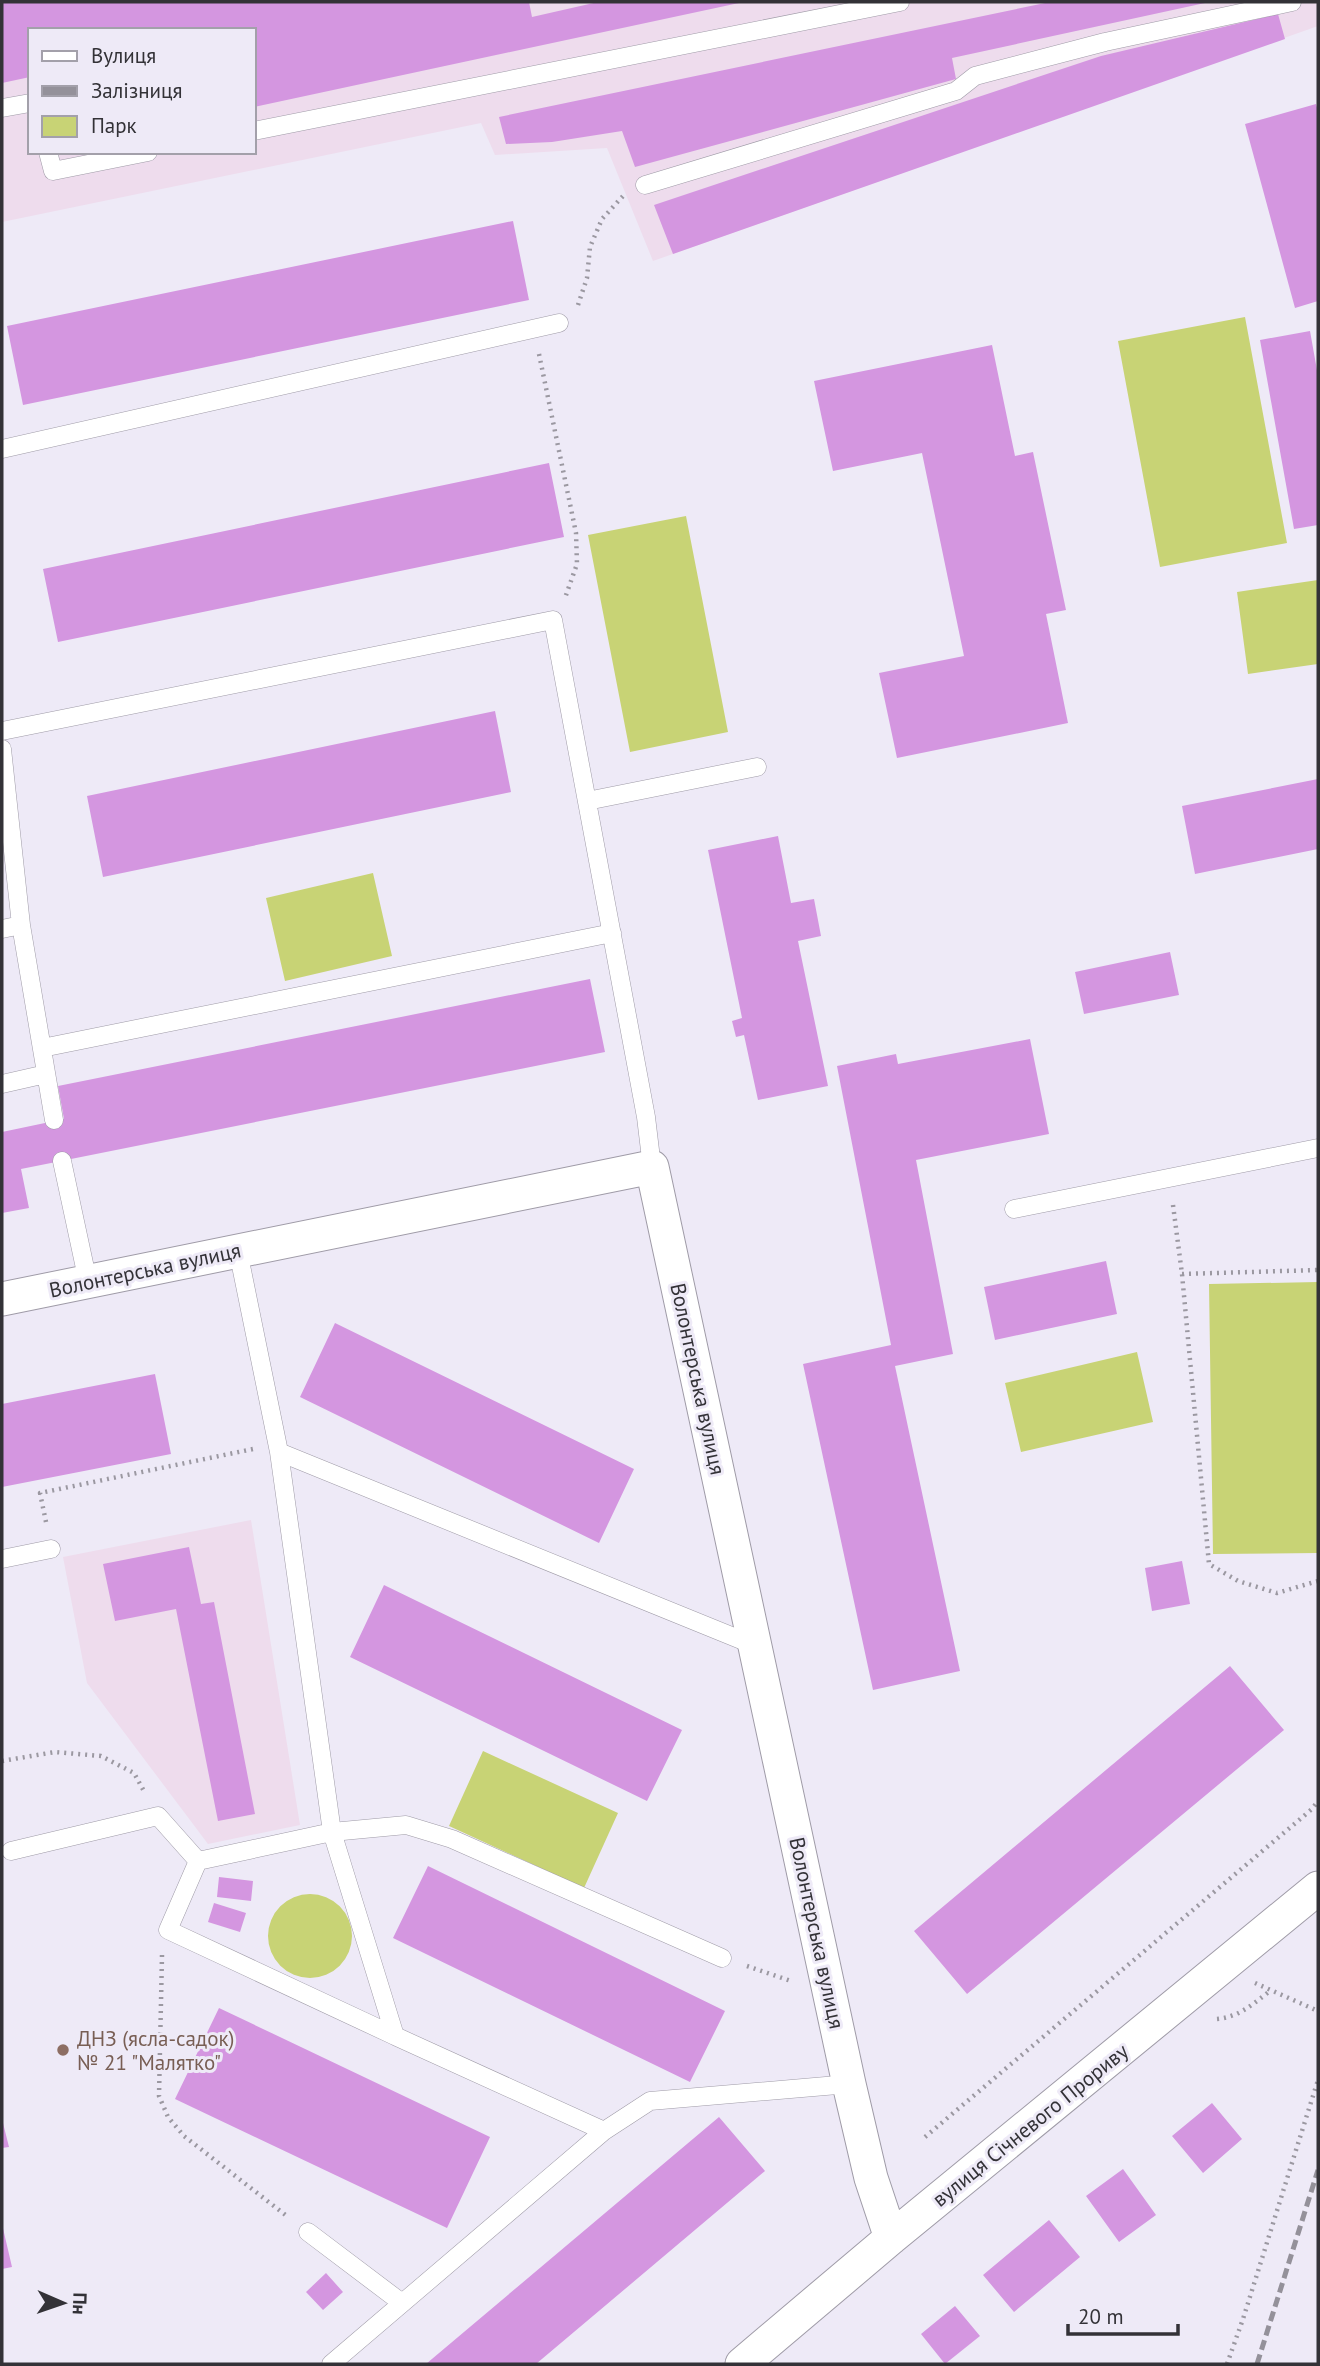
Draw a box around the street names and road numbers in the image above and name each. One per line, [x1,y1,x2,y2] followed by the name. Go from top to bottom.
[47,1236,243,1304] street label: Волонтерська вулиця
[664,1281,732,1477] street label: Волонтерська вулиця
[783,1835,851,2031] street label: Волонтерська вулиця
[926,2037,1134,2212] street label: вулиця Січневого Прориву

